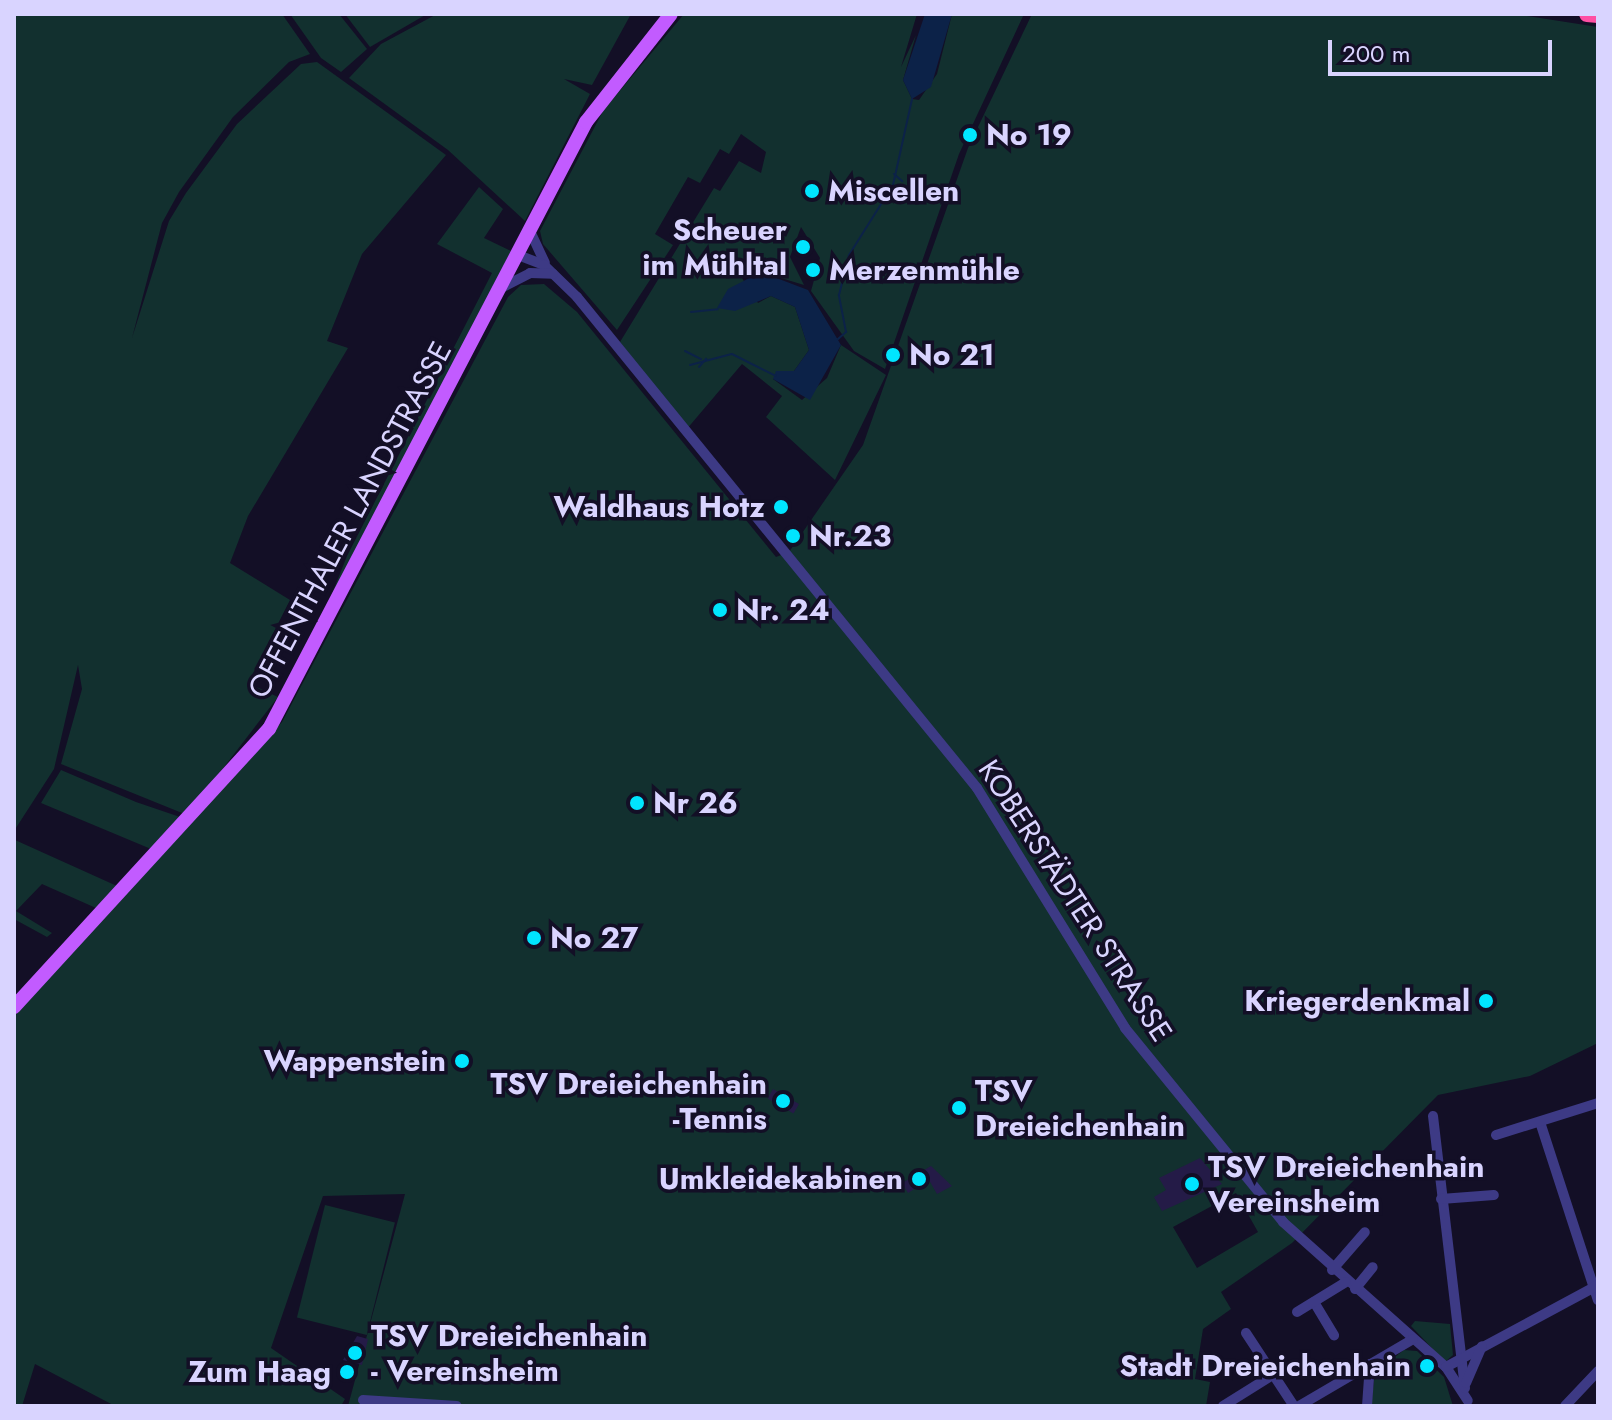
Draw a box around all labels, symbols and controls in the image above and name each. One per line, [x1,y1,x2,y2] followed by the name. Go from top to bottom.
[1332,24,1556,74] scale bar
[1342,36,1410,71] text: 200 m
[986,117,1072,153] place label: No 19
[961,126,979,144] marker: No 19
[828,173,959,209] place label: Miscellen
[803,182,821,200] marker: Miscellen
[642,212,787,282] place label: Scheuer im Mühltal
[794,238,812,256] marker: Scheuer im Mühltal
[829,252,1020,288] place label: Merzenmühle
[804,261,822,279] marker: Merzenmühle
[241,336,459,704] street label: OFFENTHALER LANDSTRASSE
[909,337,994,373] place label: No 21
[884,346,902,364] marker: No 21
[554,489,765,525] place label: Waldhaus Hotz
[772,498,790,516] marker: Waldhaus Hotz
[809,518,891,554] place label: Nr.23
[784,527,802,545] marker: Nr.23
[736,592,830,628] place label: Nr. 24
[711,601,729,619] marker: Nr. 24
[970,753,1180,1049] street label: KOBERSTÄDTER STRASSE
[653,785,738,821] place label: Nr 26
[628,794,646,812] marker: Nr 26
[550,920,638,956] place label: No 27
[525,929,543,947] marker: No 27
[1244,983,1470,1019] place label: Kriegerdenkmal
[1477,992,1495,1010] marker: Kriegerdenkmal
[263,1043,446,1079] place label: Wappenstein
[453,1052,471,1070] marker: Wappenstein
[490,1066,767,1136] place label: TSV Dreieichenhain -Tennis
[975,1073,1185,1144] place label: TSV Dreieichenhain
[774,1092,792,1110] marker: TSV Dreieichenhain -Tennis
[950,1099,968,1117] marker: TSV Dreieichenhain
[1208,1149,1485,1220] place label: TSV Dreieichenhain Vereinsheim
[659,1161,903,1197] place label: Umkleidekabinen
[910,1170,928,1188] marker: Umkleidekabinen
[1183,1175,1201,1193] marker: TSV Dreieichenhain Vereinsheim
[371,1318,648,1388] place label: TSV Dreieichenhain - Vereinsheim
[346,1344,364,1362] marker: TSV Dreieichenhain - Vereinsheim
[1120,1348,1411,1384] place label: Stadt Dreieichenhain
[188,1354,331,1390] place label: Zum Haag
[1418,1357,1436,1375] marker: Stadt Dreieichenhain
[338,1363,356,1381] marker: Zum Haag

